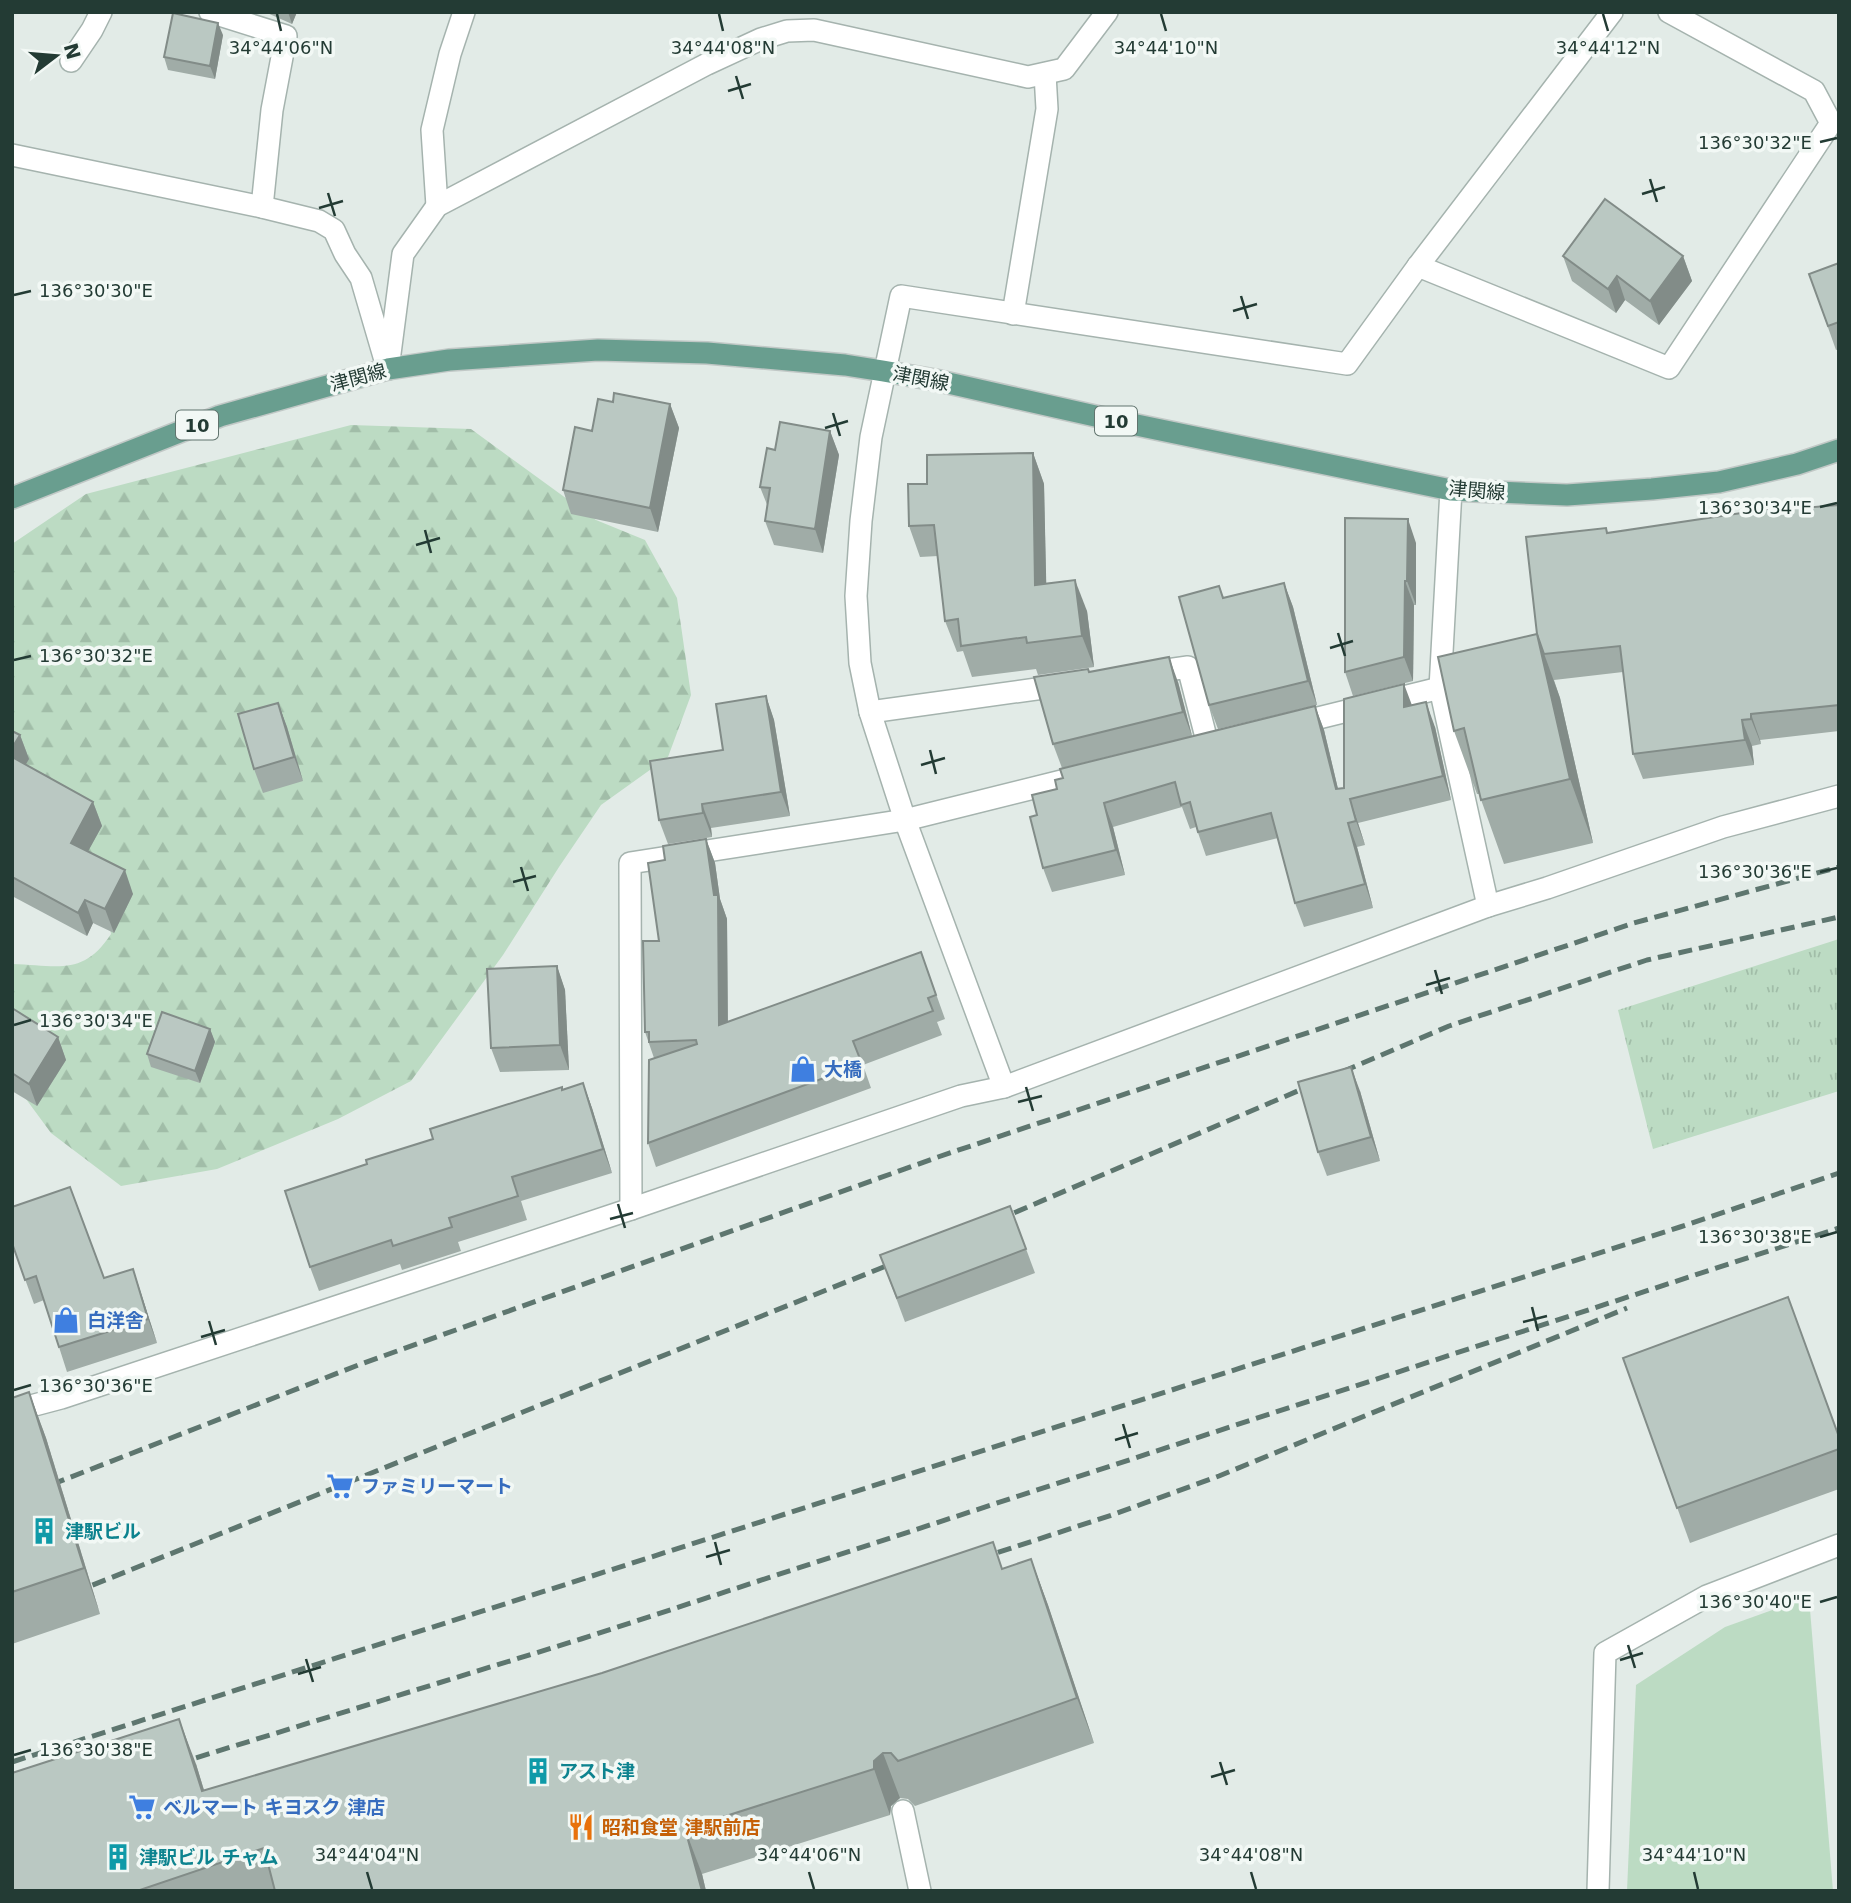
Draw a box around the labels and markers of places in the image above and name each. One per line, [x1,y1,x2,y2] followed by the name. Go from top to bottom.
[788,1054,818,1084] shop icon: 大橋
[824,1058,862,1080] place label: 大橋
[51,1305,81,1335] shop icon: 白洋舎
[87,1309,144,1331] place label: 白洋舎
[325,1471,355,1501] supermarket icon: ファミリーマート
[361,1475,513,1497] place label: ファミリーマート
[29,1516,59,1546] building icon: 津駅ビル
[65,1520,141,1542] place label: 津駅ビル
[523,1756,553,1786] building icon: アスト津
[559,1760,635,1782] place label: アスト津
[127,1792,157,1822] supermarket icon: ベルマート キヨスク 津店
[163,1796,385,1818] place label: ベルマート キヨスク 津店
[566,1812,596,1842] restaurant icon: 昭和食堂 津駅前店
[602,1816,761,1838] place label: 昭和食堂 津駅前店
[103,1842,133,1872] building icon: 津駅ビル チャム
[139,1846,278,1868] place label: 津駅ビル チャム

